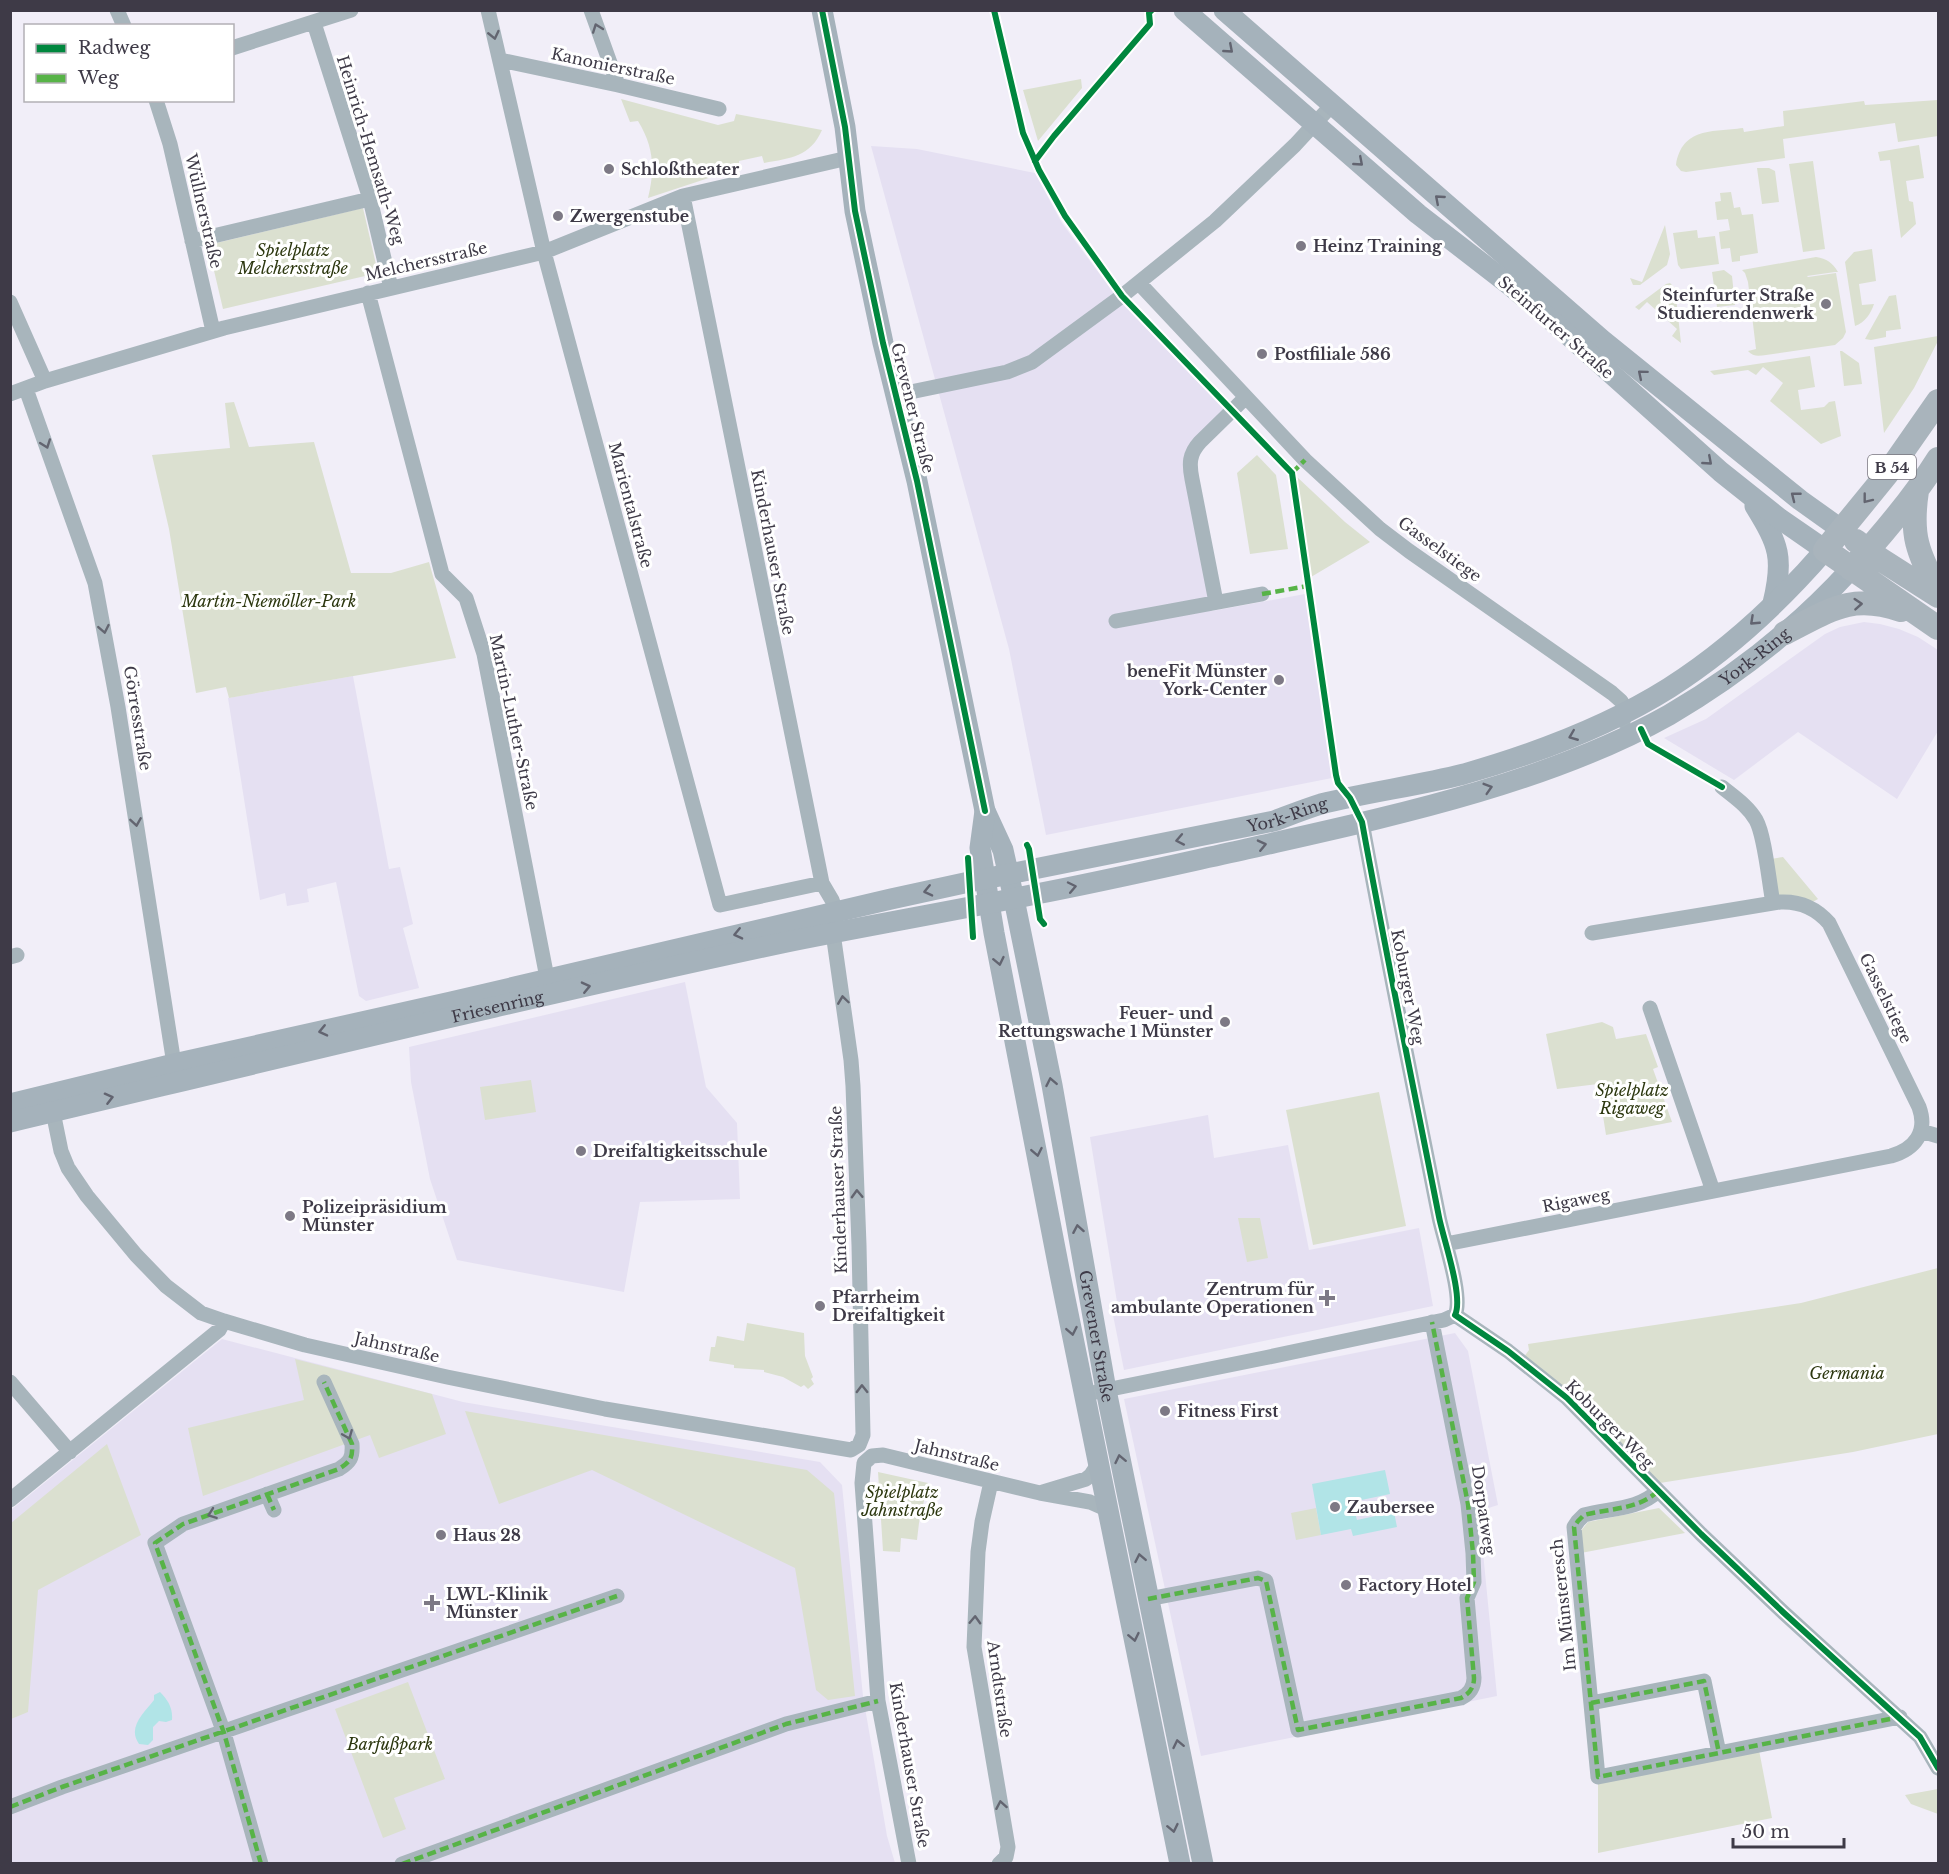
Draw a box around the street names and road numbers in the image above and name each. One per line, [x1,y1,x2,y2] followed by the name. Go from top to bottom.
[549,43,677,89] street label: Kanonierstraße
[333,53,409,247] street label: Heinrich-Hemsath-Weg
[181,151,227,270] street label: Wüllnerstraße
[363,237,489,285] street label: Melchersstraße
[1494,271,1618,383] street label: Steinfurter Straße
[887,341,939,475] street label: Grevener Straße
[605,440,657,570] street label: Marientalstraße
[1868,455,1916,479] road number: B 54
[747,468,799,636] street label: Kinderhauser Straße
[1394,512,1486,586] street label: Gasselstiege
[1715,623,1794,690] street label: York-Ring
[486,632,542,812] street label: Martin-Luther-Straße
[120,664,156,772] street label: Görresstraße
[1244,793,1330,836] street label: York-Ring
[1387,927,1429,1047] street label: Koburger Weg
[1855,949,1917,1047] street label: Gasselstiege
[449,986,546,1027] street label: Friesenring
[825,1106,851,1274] street label: Kinderhauser Straße
[1541,1184,1612,1216] street label: Rigaweg
[1075,1269,1118,1404] street label: Grevener Straße
[351,1327,441,1366] street label: Jahnstraße
[1561,1375,1659,1473] street label: Koburger Weg
[911,1434,1001,1475] street label: Jahnstraße
[1468,1464,1500,1556] street label: Dorpatweg
[1546,1538,1580,1672] street label: Im Münsteresch
[983,1638,1017,1739] street label: Arndtstraße
[886,1680,934,1850] street label: Kinderhauser Straße

